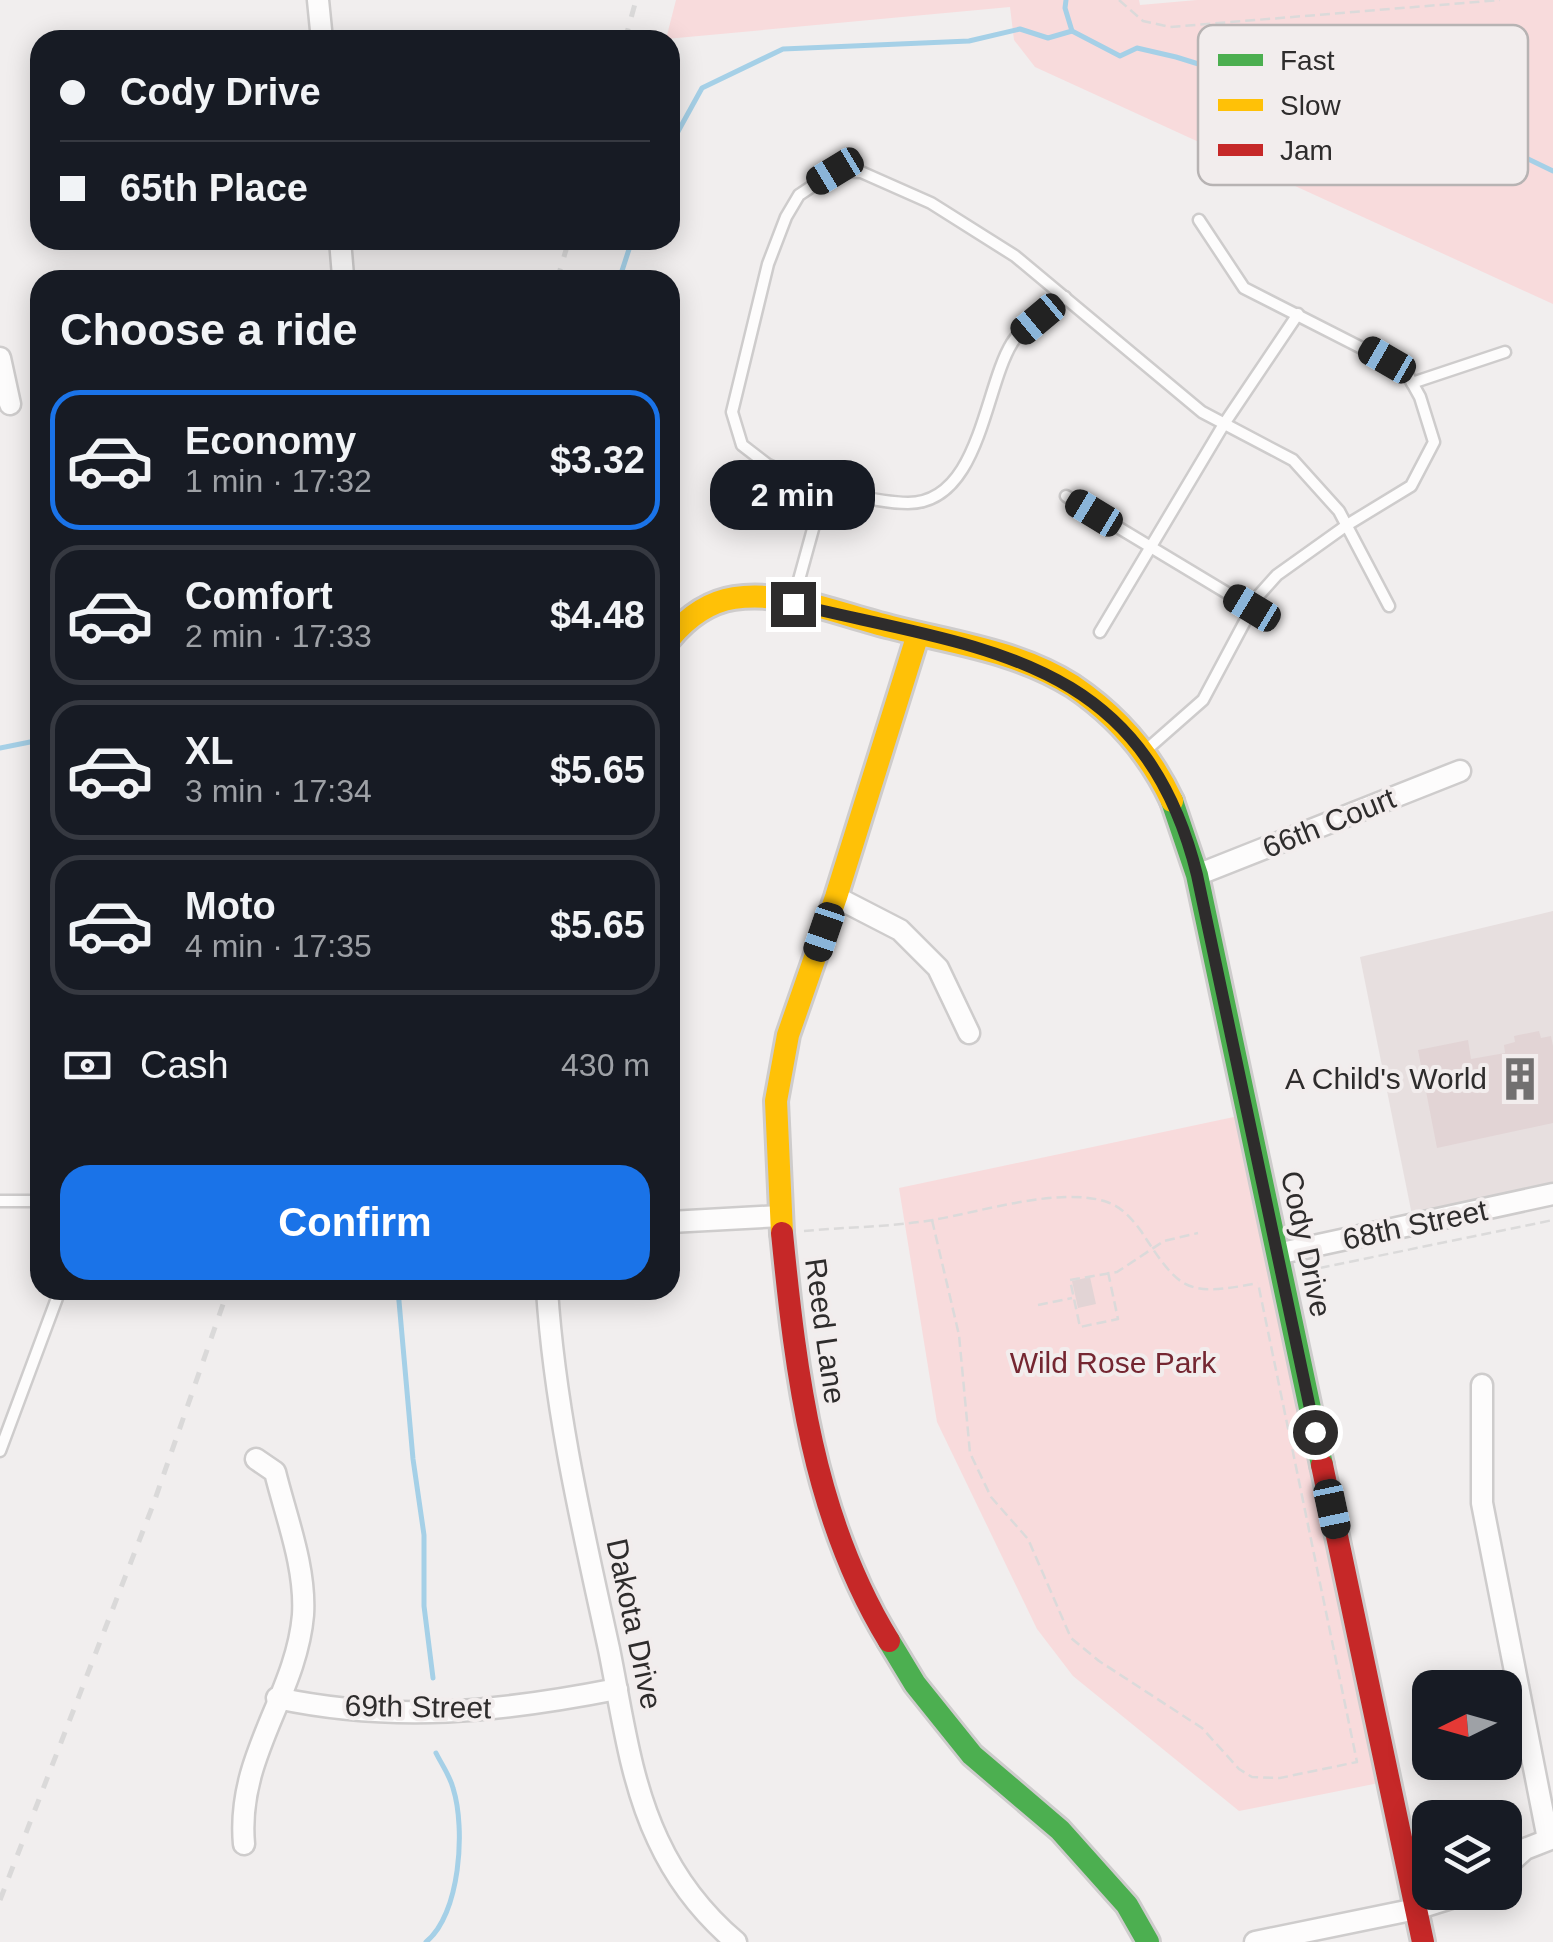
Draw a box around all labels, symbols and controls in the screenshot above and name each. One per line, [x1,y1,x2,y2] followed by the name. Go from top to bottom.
[1198,25,1528,185] legend
[1280,45,1335,76] text: Fast
[120,71,321,113] text: Cody Drive
[1280,90,1341,121] text: Slow
[1280,135,1333,166] text: Jam
[802,143,868,199] car
[120,167,308,209] text: 65th Place
[1005,288,1071,350] car
[60,304,358,355] text: Choose a ride
[1354,332,1420,388] car
[65,415,155,505] icon: car
[185,420,356,462] text: Economy
[550,439,645,481] text: $3.32
[710,459,876,529] callout: 2 min
[185,463,372,499] text: 1 min · 17:32
[751,477,834,513] text: 2 min
[1061,485,1127,541] car
[65,570,155,660] icon: car
[185,575,333,617] text: Comfort
[1219,580,1285,636] car
[771,582,816,627] route end
[550,594,645,636] text: $4.48
[185,618,372,654] text: 2 min · 17:33
[65,725,155,815] icon: car
[185,730,234,772] text: XL
[550,749,645,791] text: $5.65
[185,773,372,809] text: 3 min · 17:34
[1258,781,1401,864] street label: 66th Court
[65,880,155,970] icon: car
[185,885,276,927] text: Moto
[800,899,848,965] car
[550,904,645,946] text: $5.65
[185,928,372,964] text: 4 min · 17:35
[60,1038,115,1093] icon: cash
[140,1044,229,1086] text: Cash
[561,1047,650,1083] text: 430 m
[1496,1055,1544,1103] building icon: A Child's World
[1285,1062,1487,1095] place label: A Child's World
[60,1165,650,1280] button: Confirm
[1275,1168,1338,1320] street label: Cody Drive
[1340,1193,1491,1256] street label: 68th Street
[799,1256,852,1406] street label: Reed Lane
[1010,1346,1217,1379] park label: Wild Rose Park
[1293,1410,1338,1455] route start
[1311,1477,1353,1541] car
[600,1536,669,1712] street label: Dakota Drive
[1412,1670,1522,1780] north arrow
[1412,1670,1522,1910] map controls
[344,1689,492,1724] street label: 69th Street
[1412,1800,1522,1910] button: layers

